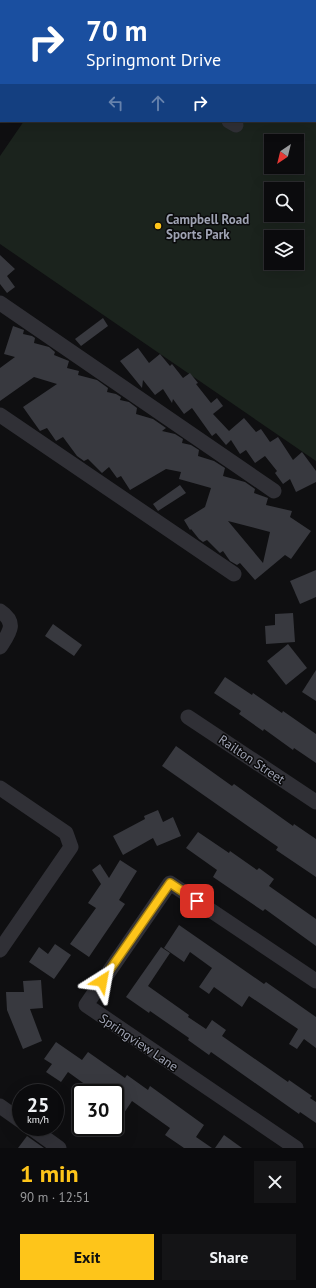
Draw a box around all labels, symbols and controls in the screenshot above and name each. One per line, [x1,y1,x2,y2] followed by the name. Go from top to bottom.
[86,12,147,49] text: 70 m
[20,16,72,68] icon: right
[86,48,221,71] text: Springmont Drive
[105,92,127,114] icon: left
[147,92,169,114] icon: ahead
[189,92,211,114] icon: right
[264,134,304,174] north arrow
[264,134,304,270] map controls
[264,182,304,222] button: search
[166,211,249,243] place label: Campbell Road Sports Park
[153,221,163,231] marker: Campbell Road Sports Park
[264,230,304,270] button: layers
[215,731,289,788] street label: Railton Street
[180,884,214,918] pin
[186,890,208,912] icon: arrive
[81,960,123,1002] position arrow
[96,1010,181,1075] street label: Springview Lane
[72,1084,124,1136] speed limit sign: 30
[27,1092,49,1118] text: 25
[27,1113,49,1126] text: km/h
[20,1158,79,1189] text: 1 min
[254,1161,296,1203] button: close
[20,1189,90,1206] text: 90 m · 12:51
[20,1234,154,1280] button: Exit
[162,1234,296,1280] button: Share

